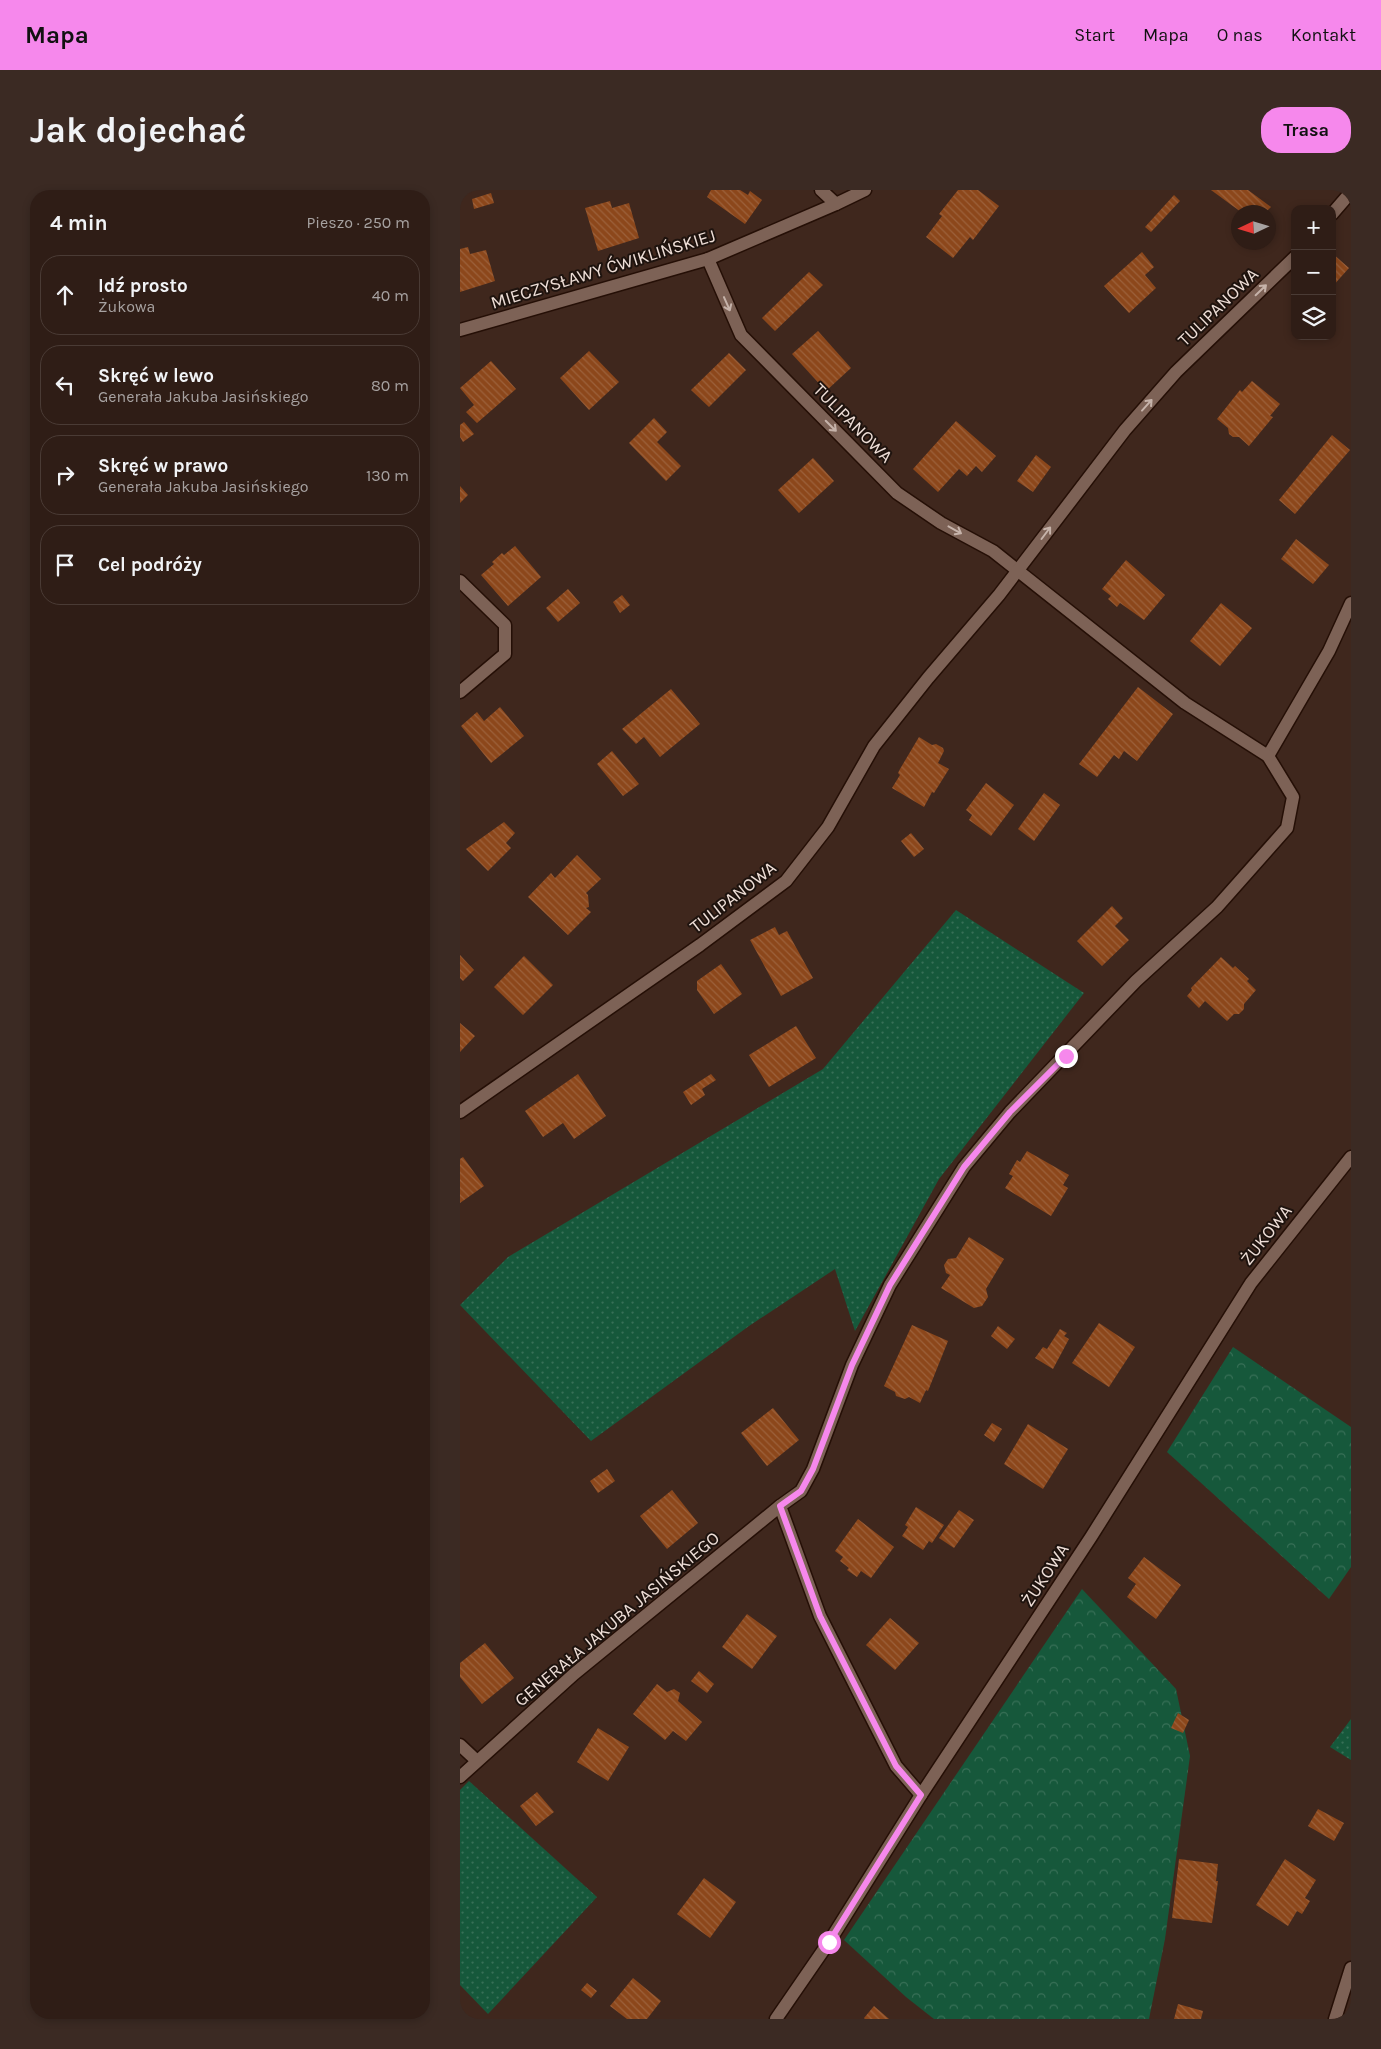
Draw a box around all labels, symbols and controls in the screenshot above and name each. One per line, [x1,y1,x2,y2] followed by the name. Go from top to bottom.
[25,21,89,49] text: Mapa
[1074,24,1115,46] text: Start
[1143,24,1189,46] text: Mapa
[1217,24,1263,46] text: O nas
[1291,24,1356,46] text: Kontakt
[1261,107,1351,153] button: Trasa
[30,110,246,151] text: Jak dojechać
[1231,205,1276,250] north arrow
[1291,205,1336,340] map controls
[1291,205,1336,250] button: +
[50,211,108,235] text: 4 min
[306,213,410,232] text: Pieszo · 250 m
[488,223,718,314] street label: MIECZYSŁAWY ĆWIKLIŃSKIEJ
[1291,250,1336,295] button: −
[1173,263,1263,351] street label: TULIPANOWA
[98,275,188,297] text: Idź prosto
[51,281,79,309] icon: ahead
[1255,284,1267,296] one-way arrow
[372,286,409,305] text: 40 m
[1291,295,1336,340] button: layers
[723,296,733,311] one-way arrow
[98,297,155,316] text: Żukowa
[98,365,214,387] text: Skręć w lewo
[51,371,79,399] icon: left
[371,376,409,395] text: 80 m
[809,379,897,467] street label: TULIPANOWA
[98,387,308,406] text: Generała Jakuba Jasińskiego
[1141,399,1153,412] one-way arrow
[825,420,837,432] one-way arrow
[98,455,228,477] text: Skręć w prawo
[51,461,79,489] icon: right
[366,466,409,485] text: 130 m
[98,477,308,496] text: Generała Jakuba Jasińskiego
[947,526,962,536] one-way arrow
[1041,527,1052,540] one-way arrow
[51,551,79,579] icon: arrive
[98,554,202,576] text: Cel podróży
[685,856,781,938] street label: TULIPANOWA
[1055,1045,1078,1068] route end
[1236,1200,1296,1270] street label: ŻUKOWA
[509,1526,724,1711] street label: GENERAŁA JAKUBA JASIŃSKIEGO
[1016,1539,1074,1611] street label: ŻUKOWA
[818,1931,841,1954] route start

